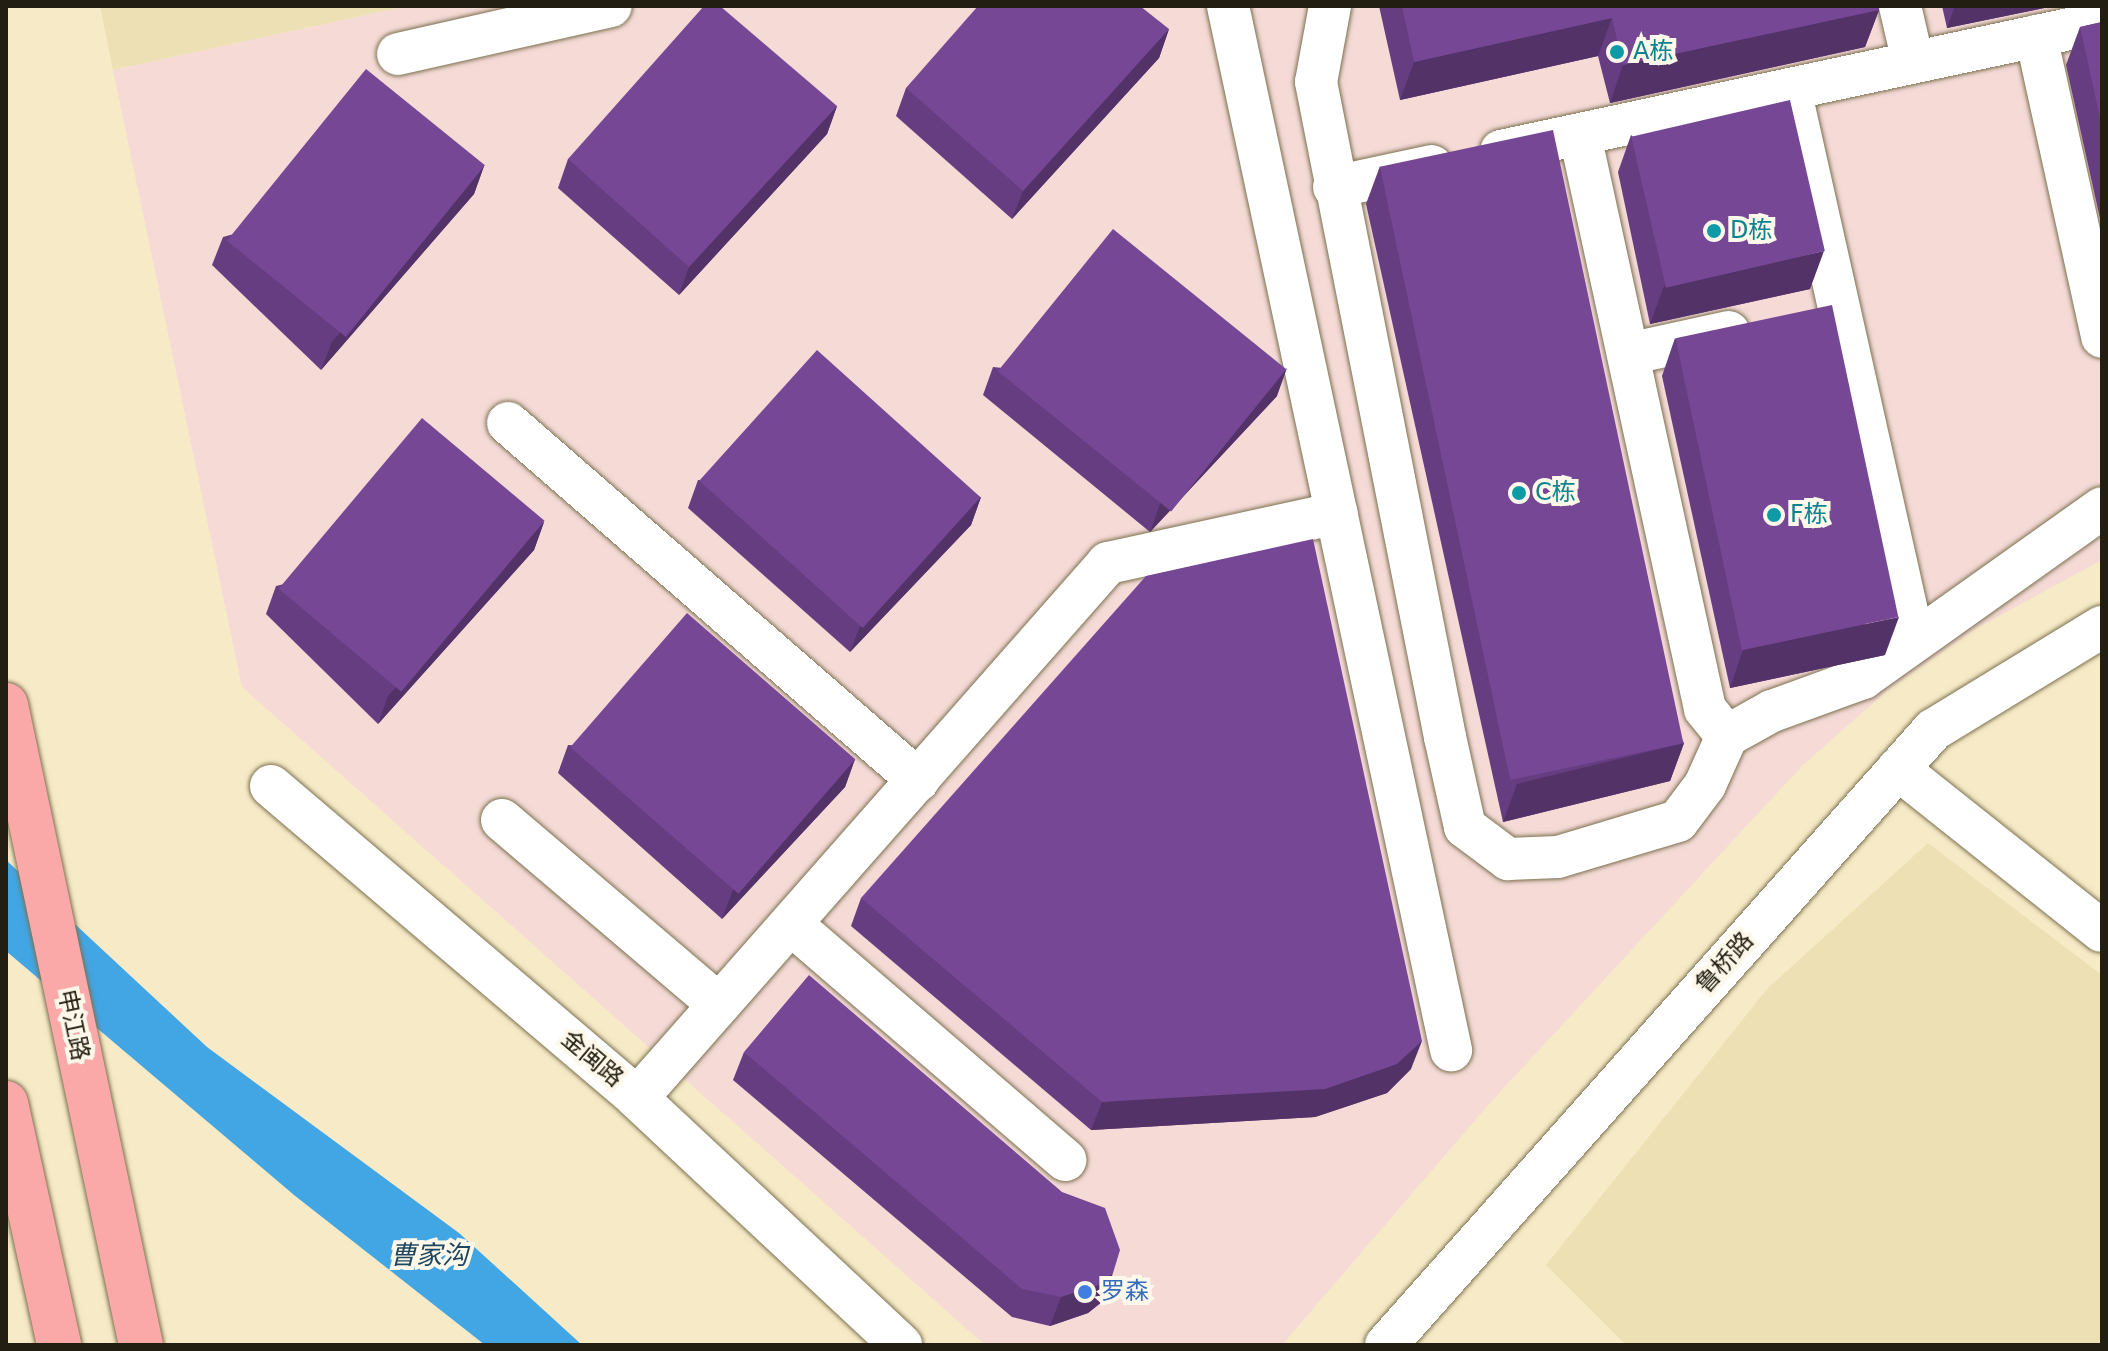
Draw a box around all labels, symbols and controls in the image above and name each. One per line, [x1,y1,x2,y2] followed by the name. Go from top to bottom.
[1633,38,1673,66] place label: A栋
[1608,43,1626,61] marker: A栋
[1730,217,1772,245] place label: D栋
[1705,222,1723,240] marker: D栋
[1535,479,1576,507] place label: C栋
[1510,484,1528,502] marker: C栋
[1790,501,1828,529] place label: F栋
[1765,506,1783,524] marker: F栋
[1690,927,1760,999] street label: 鲁桥路
[51,987,95,1063] street label: 申江路
[555,1025,629,1093] street label: 金闽路
[390,1240,468,1272] water label: 曹家沟
[1101,1278,1149,1306] place label: 罗森
[1076,1283,1094,1301] marker: 罗森

